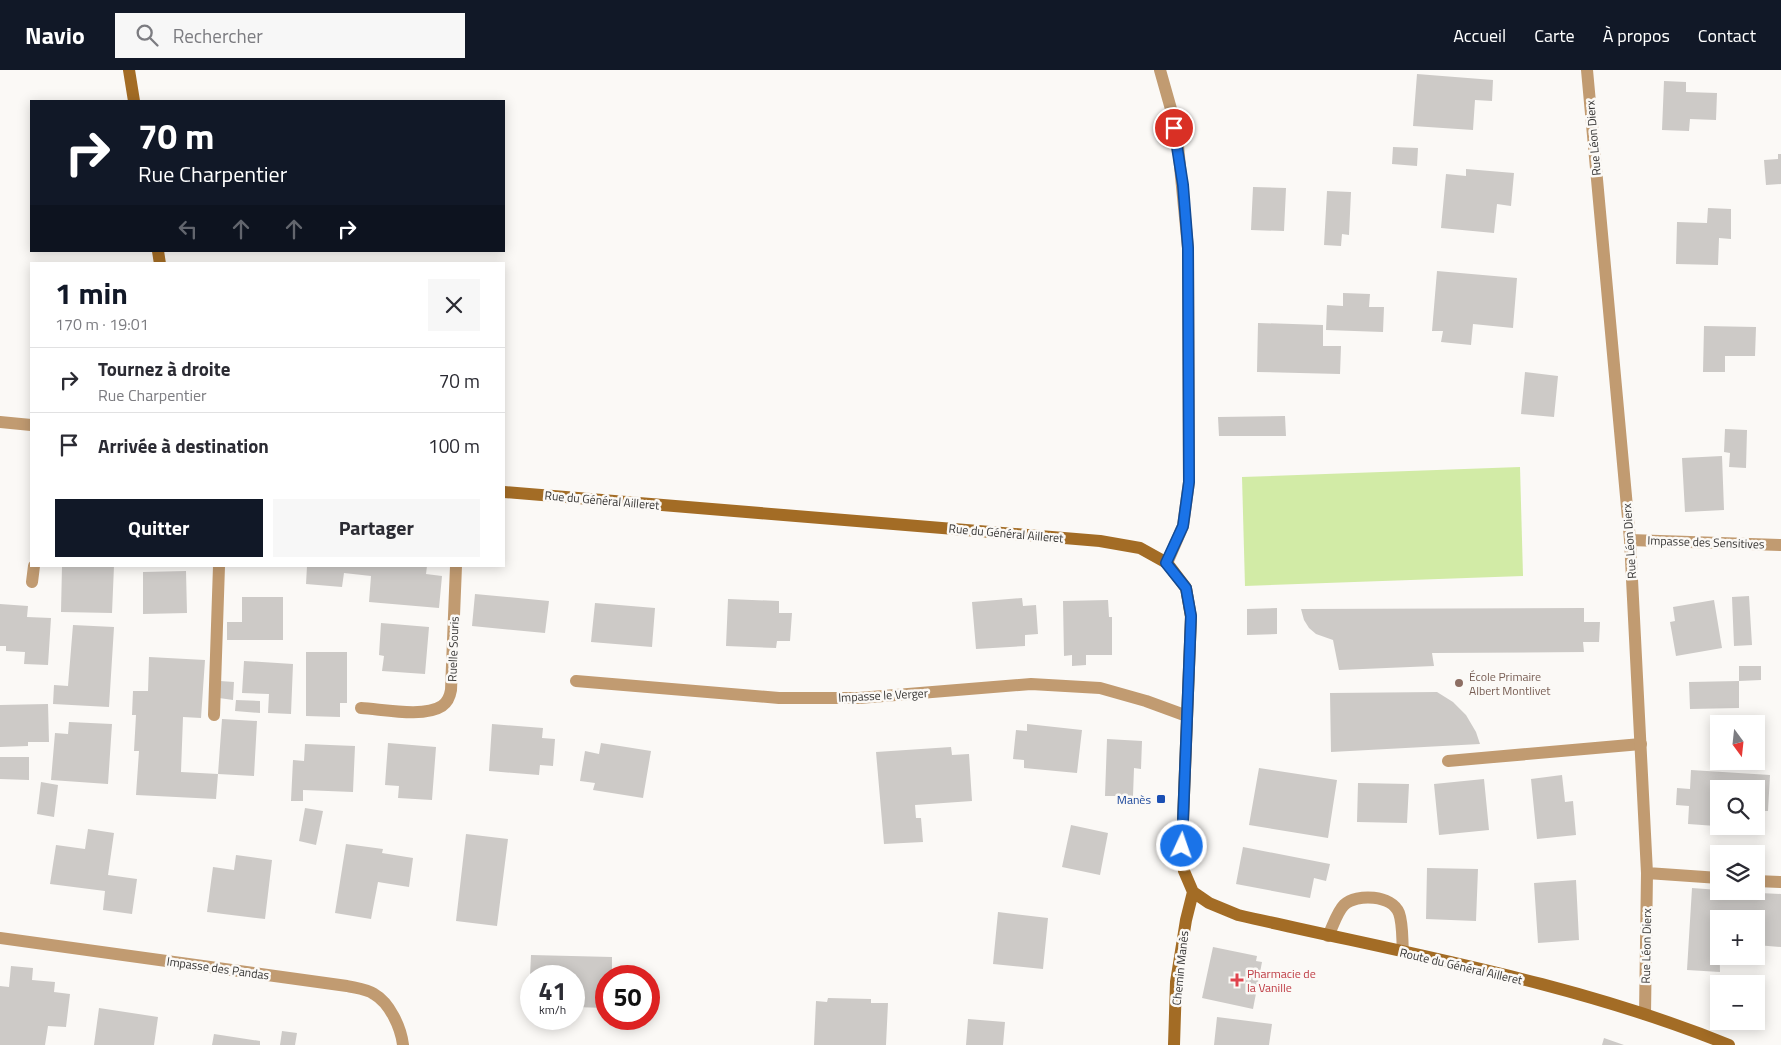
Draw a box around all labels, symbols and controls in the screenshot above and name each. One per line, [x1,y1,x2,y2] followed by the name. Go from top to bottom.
[115,13,465,58] search box
[25,17,85,53] text: Navio
[133,21,161,49] icon: search
[173,21,263,50] text: Rechercher
[1453,22,1506,49] text: Accueil
[1534,22,1575,49] text: Carte
[1603,22,1670,49] text: À propos
[1698,22,1756,49] text: Contact
[1580,99,1606,176] street label: Rue Léon Dierx
[1153,107,1195,149] pin
[138,109,214,163] text: 70 m
[1160,114,1188,142] icon: arrive
[55,120,120,185] icon: right
[138,157,287,191] text: Rue Charpentier
[174,215,202,243] icon: left
[227,215,255,243] icon: ahead
[280,215,308,243] icon: ahead
[333,215,361,243] icon: right
[55,270,128,316] text: 1 min
[428,279,480,331] button: close
[55,312,149,336] text: 170 m · 19:01
[98,354,230,383] text: Tournez à droite
[55,366,83,394] icon: right
[439,366,480,395] text: 70 m
[98,383,207,407] text: Rue Charpentier
[55,431,83,459] icon: arrive
[98,431,269,460] text: Arrivée à destination
[428,431,480,460] text: 100 m
[544,486,661,515] street label: Rue du Général Ailleret
[55,499,263,557] button: Quitter
[273,499,480,557] button: Partager
[1617,502,1641,579] street label: Rue Léon Dierx
[948,519,1065,548] street label: Rue du Général Ailleret
[1647,530,1765,554] street label: Impasse des Sensitives
[442,615,464,682] street label: Ruelle Souris
[1469,667,1551,700] place label: École Primaire Albert Montlivet
[1453,677,1465,689] marker: École Primaire Albert Montlivet
[838,683,928,707] street label: Impasse le Verger
[1710,715,1765,770] north arrow
[1710,715,1765,1030] map controls
[1710,780,1765,835] button: search
[1117,790,1151,809] place label: Manès
[1155,793,1167,805] marker: Manès
[1155,819,1207,871] position arrow
[1710,845,1765,900] button: layers
[1636,907,1656,984] street label: Rue Léon Dierx
[1710,910,1765,965] button: +
[1167,929,1193,1006] street label: Chemin Manès
[1398,943,1525,990] street label: Route du Général Ailleret
[166,951,271,985] street label: Impasse des Pandas
[1247,964,1316,997] place label: Pharmacie de la Vanille
[595,965,660,1030] speed limit sign: 50
[538,972,567,1010] text: 41
[1231,974,1243,986] marker: Pharmacie de la Vanille
[1710,975,1765,1030] button: −
[539,1000,566,1019] text: km/h

